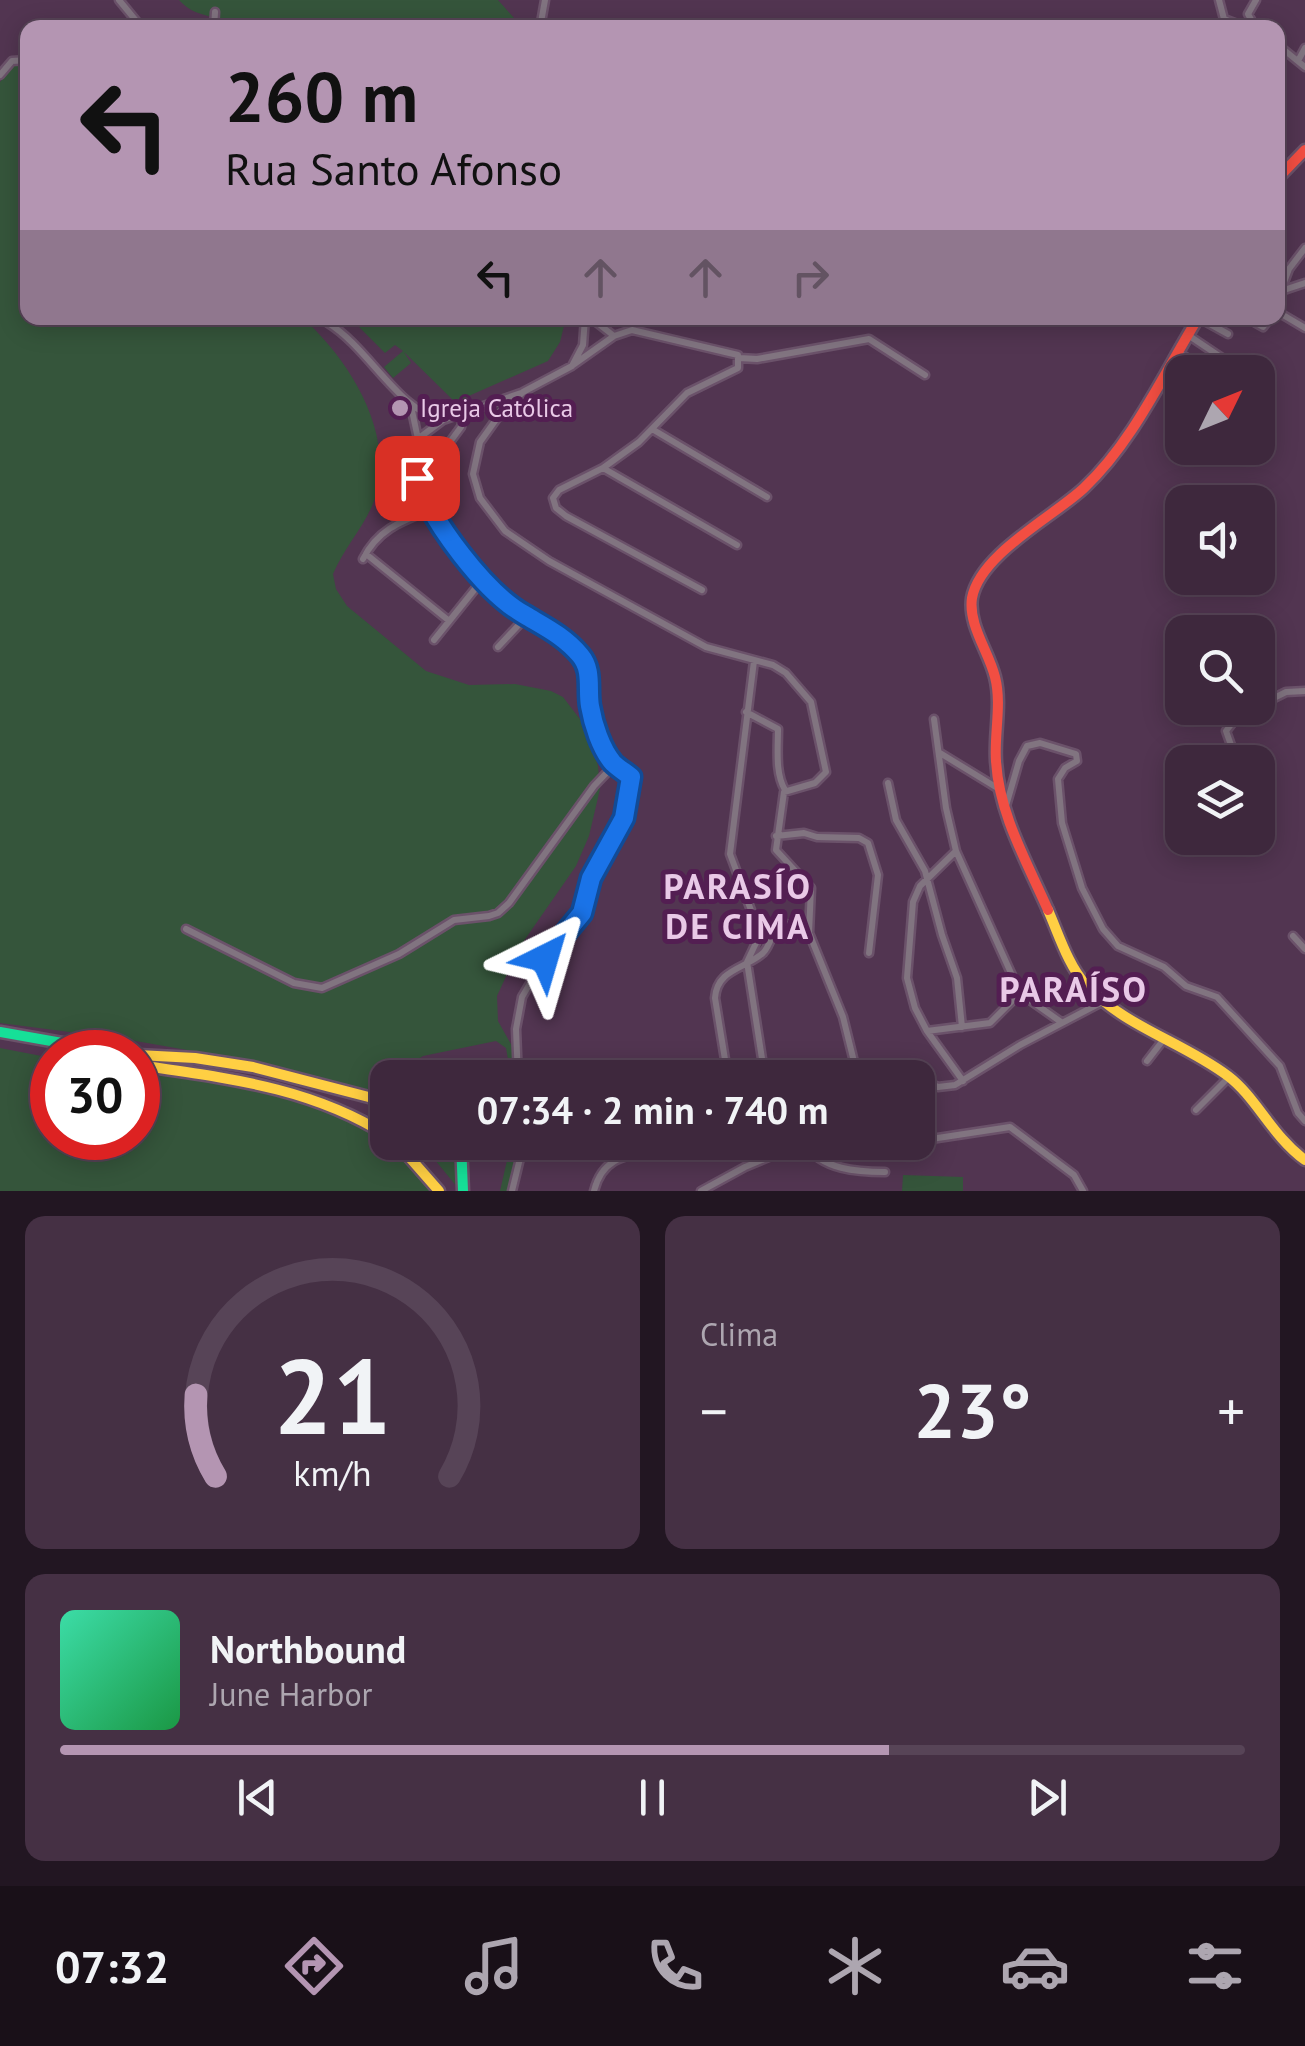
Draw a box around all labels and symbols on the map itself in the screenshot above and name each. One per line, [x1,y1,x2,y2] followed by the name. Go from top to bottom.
[1165,355,1275,465] north arrow
[420,392,573,424] place label: Igreja Católica
[389,397,411,419] marker: Igreja Católica
[375,436,460,521] pin
[664,863,812,949] district label: PARASÍO DE CIMA
[493,906,597,1010] position arrow
[1000,966,1148,1012] district label: PARAÍSO
[30,1030,160,1160] speed limit sign: 30

